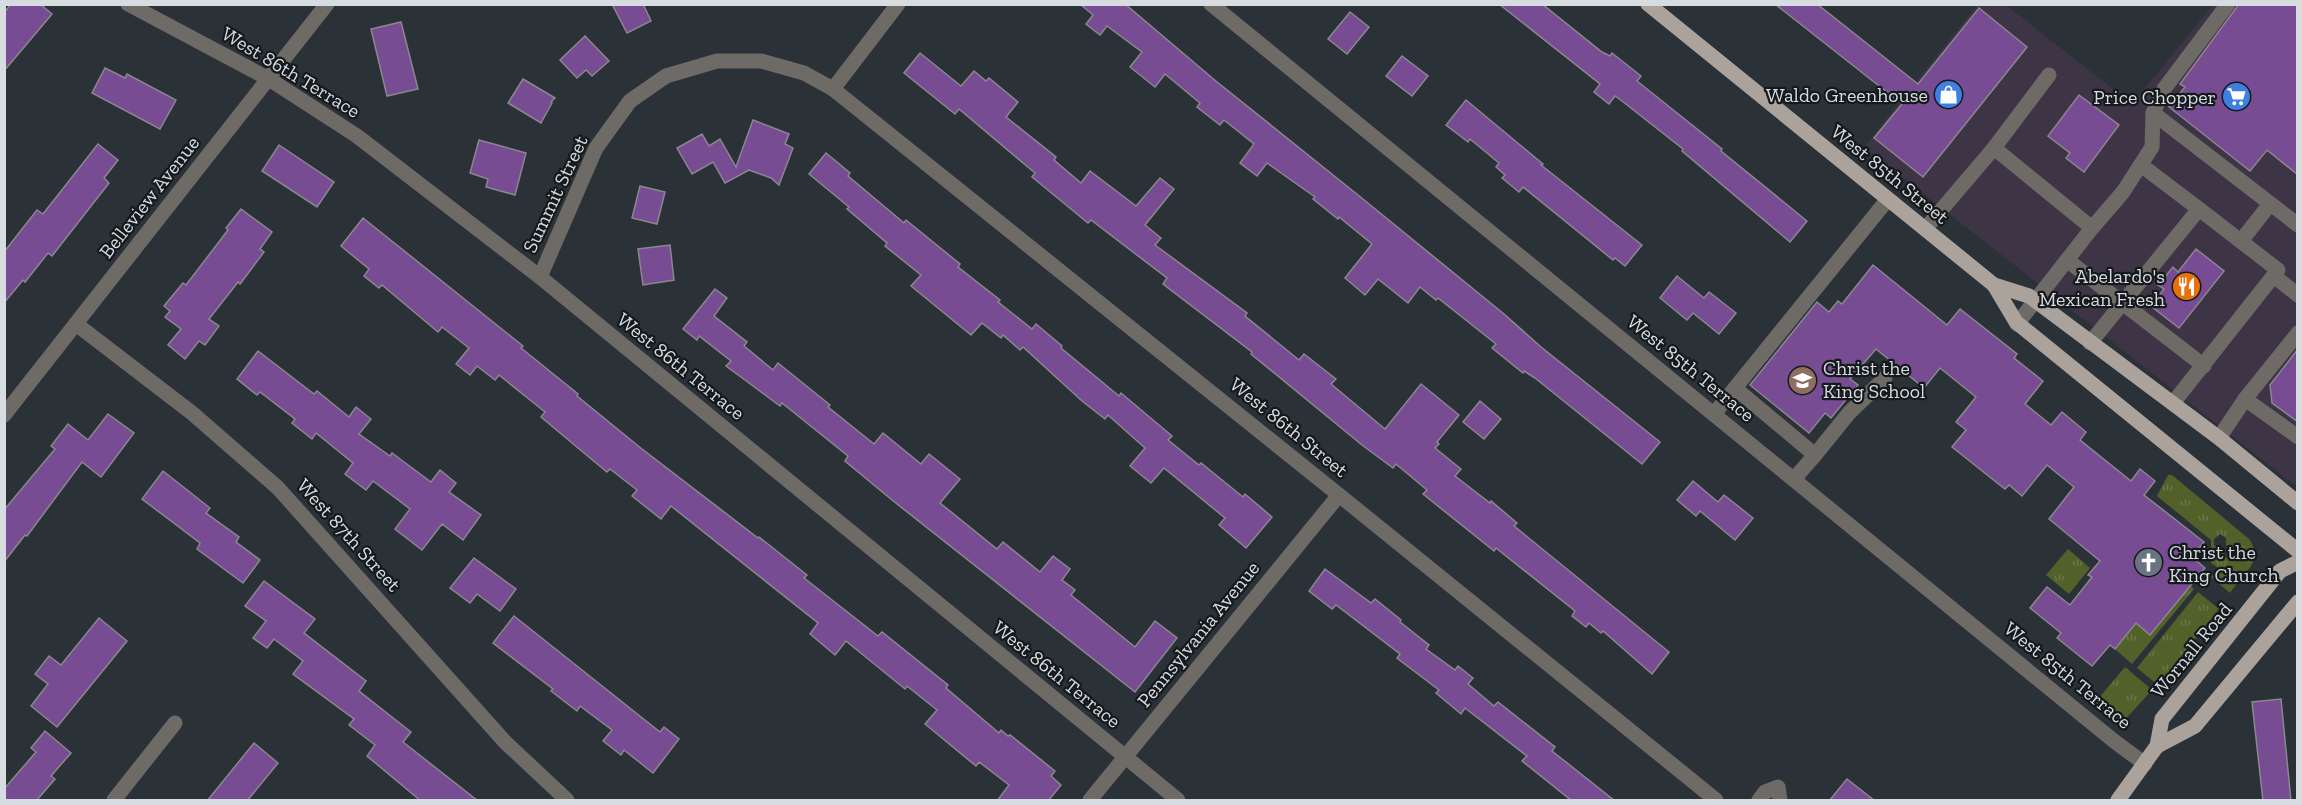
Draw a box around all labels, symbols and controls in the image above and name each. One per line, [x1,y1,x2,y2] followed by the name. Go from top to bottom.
[217,21,365,123] street label: West 86th Terrace
[1933,79,1965,111] shop icon: Waldo Greenhouse
[2221,81,2253,113] supermarket icon: Price Chopper
[1766,83,1928,107] place label: Waldo Greenhouse
[2093,85,2216,109] place label: Price Chopper
[1826,119,1954,229] street label: West 85th Street
[94,131,204,263] street label: Belleview Avenue
[517,131,593,256] street label: Summit Street
[2039,264,2166,311] place label: Abelardo's Mexican Fresh
[2170,271,2202,303] restaurant icon: Abelardo's Mexican Fresh
[612,307,750,425] street label: West 86th Terrace
[1622,309,1760,427] street label: West 85th Terrace
[1823,356,1925,403] place label: Christ the King School
[1786,364,1818,396] school or university icon: Christ the King School
[1225,372,1353,482] street label: West 86th Street
[292,474,406,597] street label: West 87th Street
[2169,540,2279,587] place label: Christ the King Church
[2132,547,2164,579] church icon: Christ the King Church
[1132,556,1264,712] street label: Pennsylvania Avenue
[2145,597,2237,703] street label: Wornall Road
[988,615,1126,733] street label: West 86th Terrace
[1999,616,2137,734] street label: West 85th Terrace

